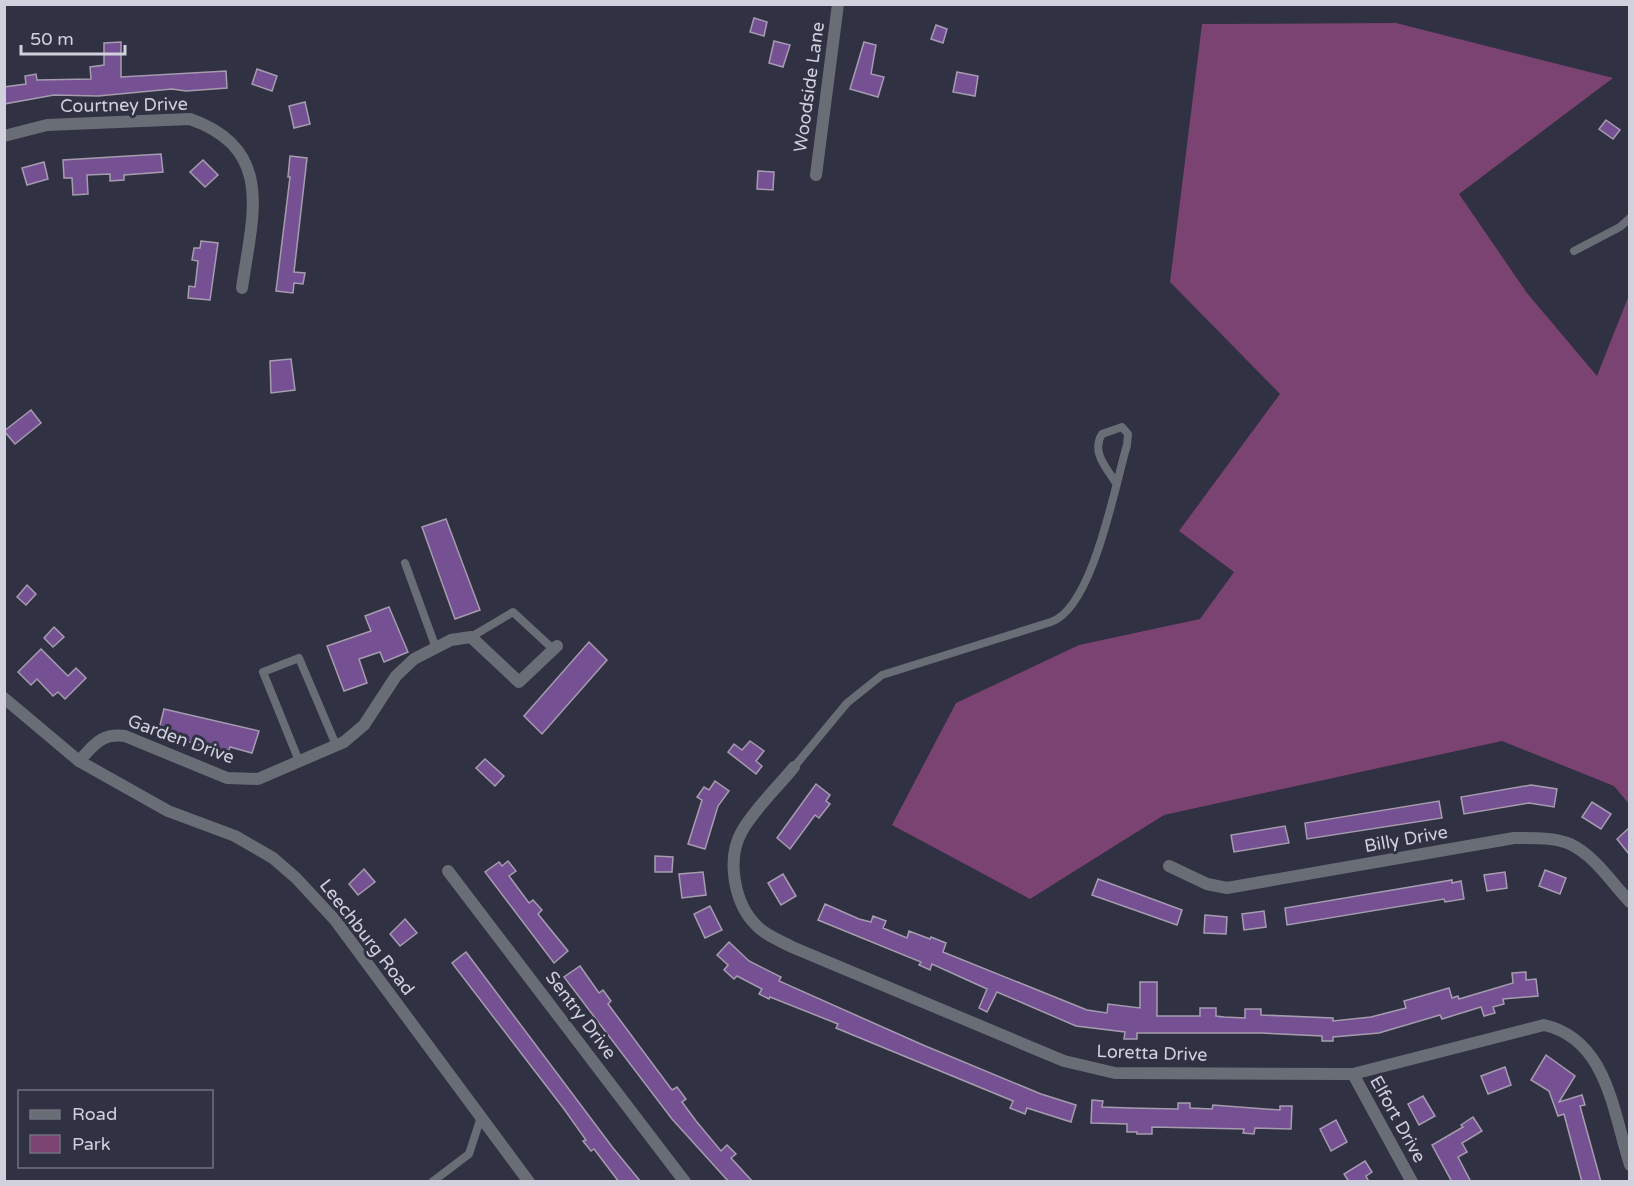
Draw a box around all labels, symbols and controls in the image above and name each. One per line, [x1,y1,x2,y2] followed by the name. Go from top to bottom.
[21,18,124,56] scale bar
[789,20,829,154] street label: Woodside Lane
[30,28,74,50] text: 50 m
[60,93,188,117] street label: Courtney Drive
[125,710,237,768] street label: Garden Drive
[1362,821,1450,857] street label: Billy Drive
[315,874,419,1000] street label: Leechburg Road
[541,967,621,1063] street label: Sentry Drive
[1096,1040,1208,1066] street label: Loretta Drive
[1365,1072,1431,1166] street label: Elfort Drive
[18,1090,213,1168] legend
[72,1103,117,1125] text: Road
[72,1133,111,1155] text: Park

